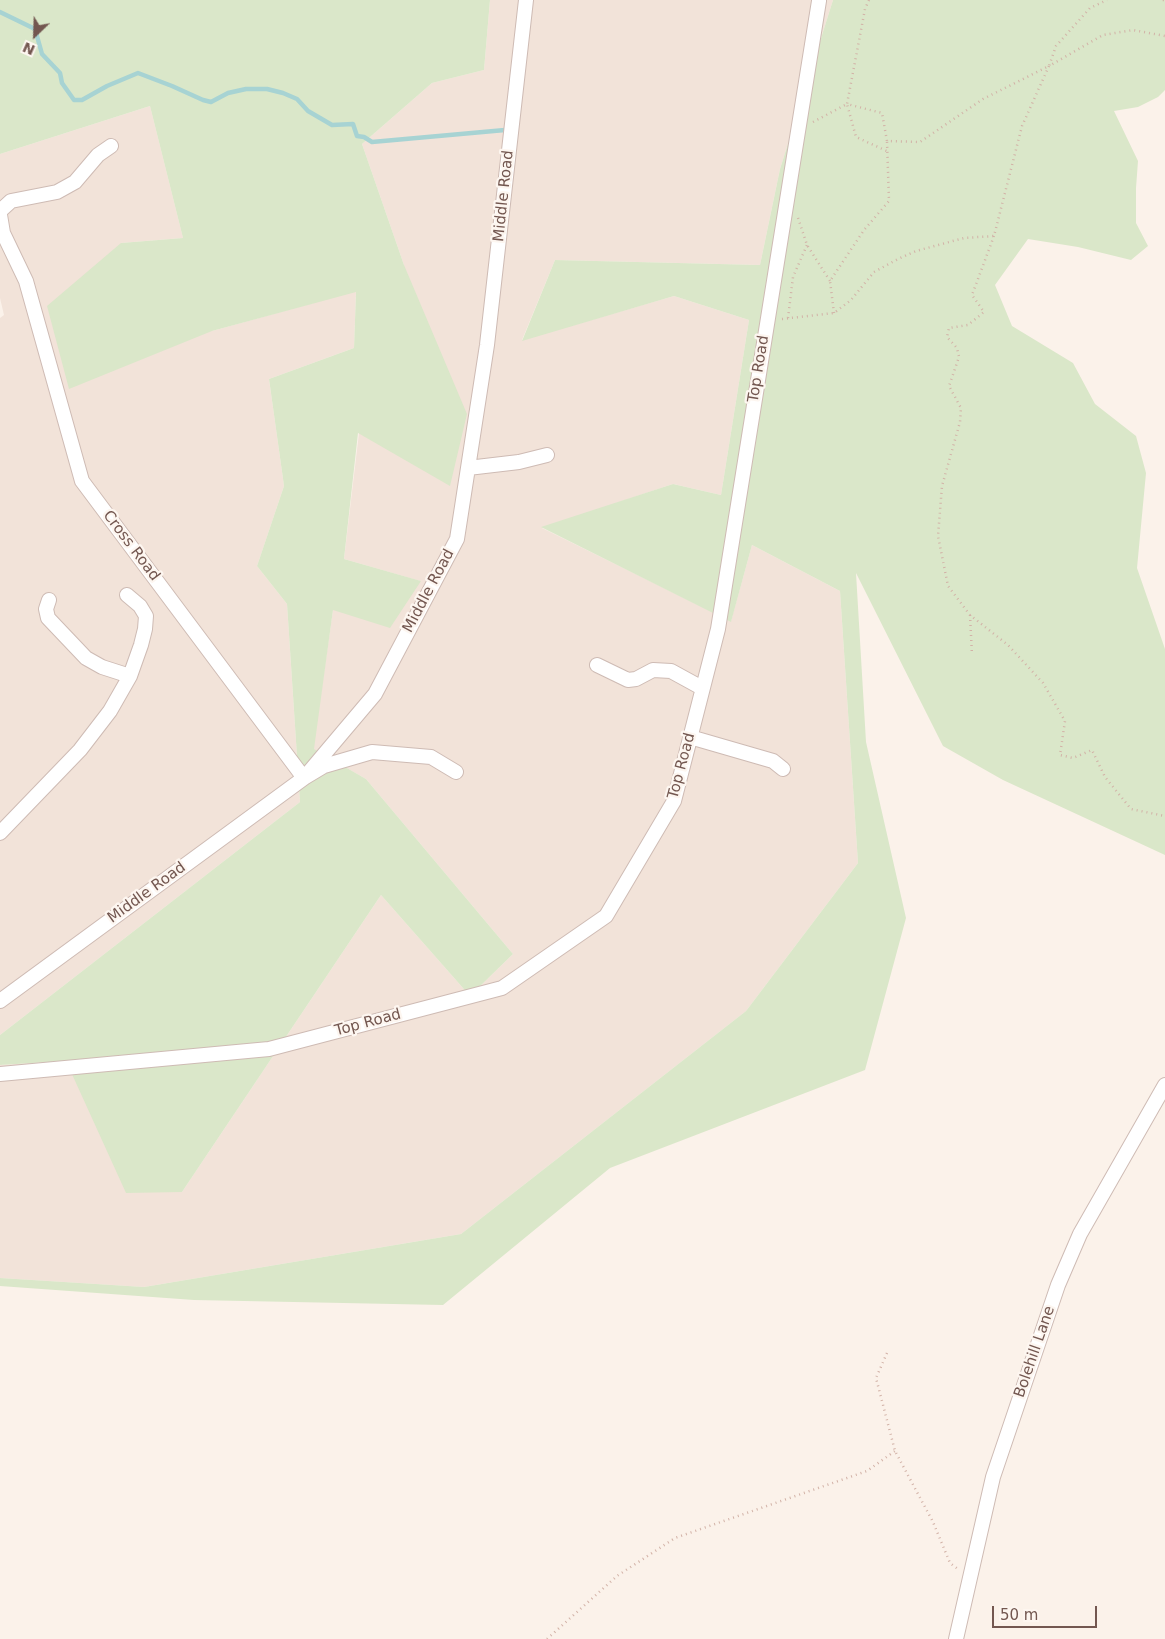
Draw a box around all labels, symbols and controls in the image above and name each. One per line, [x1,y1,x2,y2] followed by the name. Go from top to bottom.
[10,10,60,60] north arrow
[20,39,38,58] text: N
[490,149,518,243] street label: Middle Road
[745,334,773,404] street label: Top Road
[99,507,163,585] street label: Cross Road
[399,546,459,636] street label: Middle Road
[665,731,699,801] street label: Top Road
[105,859,189,927] street label: Middle Road
[333,1006,403,1040] street label: Top Road
[1011,1304,1059,1400] street label: Bolehill Lane
[995,1596,1100,1628] scale bar
[1000,1606,1038,1624] text: 50 m

